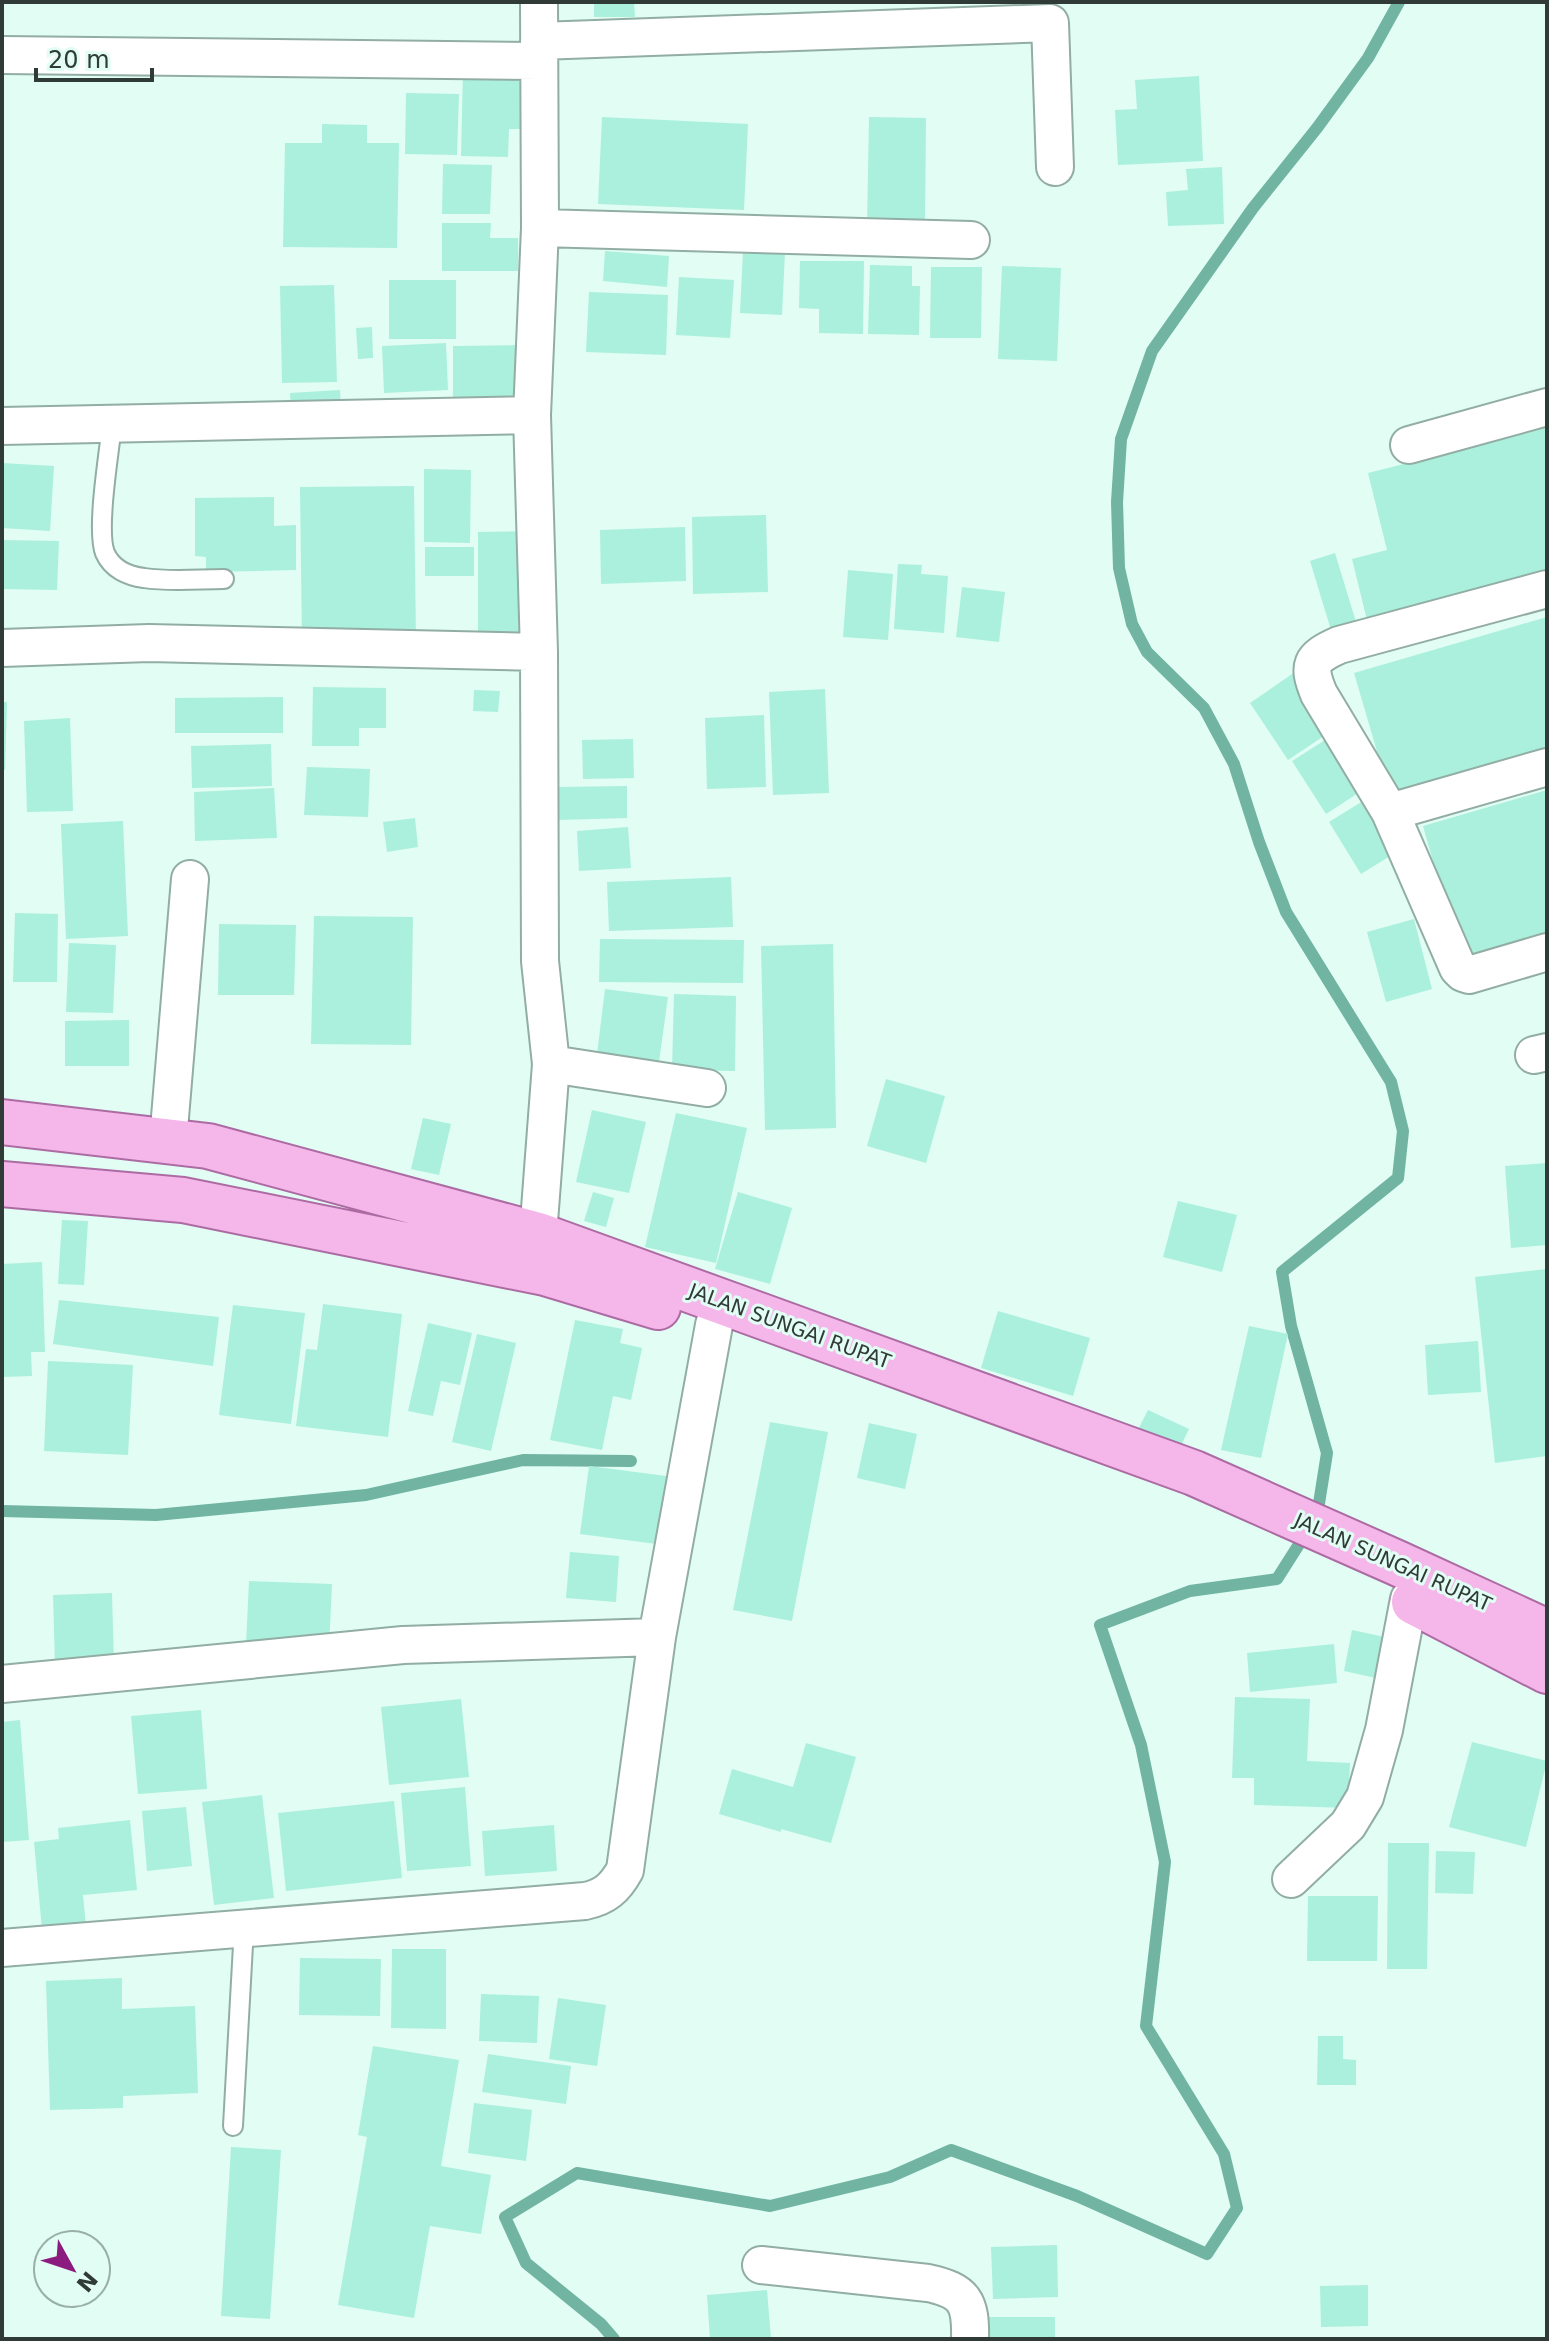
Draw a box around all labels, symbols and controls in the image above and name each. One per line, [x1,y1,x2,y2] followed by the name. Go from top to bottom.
[36,32,152,82] scale bar
[48,46,110,74] text: 20 m
[684,1278,895,1374] street label: JALAN SUNGAI RUPAT
[1289,1507,1496,1617] street label: JALAN SUNGAI RUPAT
[32,2229,112,2309] north arrow
[71,2266,102,2297] text: N

